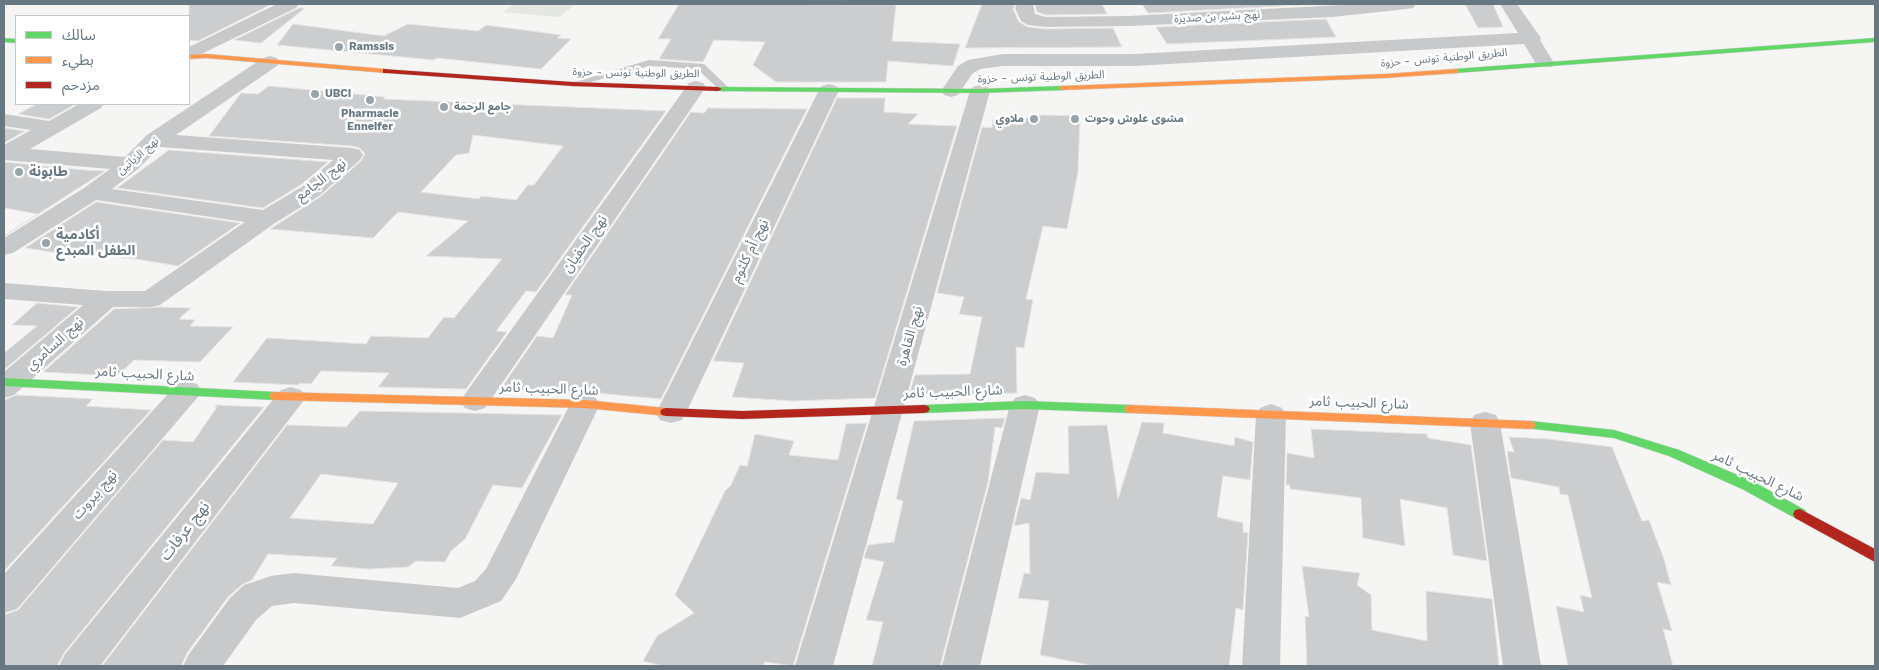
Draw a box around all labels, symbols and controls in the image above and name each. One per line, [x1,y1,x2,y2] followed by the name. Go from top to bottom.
[1174,8,1260,26] street label: نهج بشير بن صديرة
[15,15,190,105] legend
[62,26,96,44] text: سالك
[349,40,394,54] place label: Ramssis
[333,41,345,53] marker: Ramssis
[1380,46,1508,70] street label: الطريق الوطنية تونس - حزوة
[62,51,94,69] text: بطيء
[572,65,700,81] street label: الطريق الوطنية تونس - حزوة
[977,68,1105,86] street label: الطريق الوطنية تونس - حزوة
[62,76,100,94] text: مزدحم
[325,87,351,101] place label: UBCI
[309,88,321,100] marker: UBCI
[364,94,376,106] marker: Pharmacie Enneifer
[454,100,511,114] place label: جامع الرحمة
[438,101,450,113] marker: جامع الرحمة
[341,107,399,133] place label: Pharmacie Enneifer
[996,112,1024,126] place label: ملاوي
[1085,112,1184,126] place label: مشوى علوش وحوت
[1028,113,1040,125] marker: ملاوي
[1069,113,1081,125] marker: مشوى علوش وحوت
[114,134,162,178] street label: نهج الزياتين
[292,155,350,205] street label: نهج الجامع
[29,164,68,180] place label: طابونة
[13,166,25,178] marker: طابونة
[559,212,611,276] street label: نهج الحفيان
[728,217,772,285] street label: نهج أم كلثوم
[56,227,135,260] place label: أكادمية الطفل المبدع
[40,237,52,249] marker: أكادمية الطفل المبدع
[893,304,927,368] street label: نهج القاهرة
[23,314,87,374] street label: نهج السامري
[95,363,195,385] street label: شارع الحبيب ثامر
[499,379,599,399] street label: شارع الحبيب ثامر
[903,382,1003,402] street label: شارع الحبيب ثامر
[1309,393,1409,413] street label: شارع الحبيب ثامر
[1710,447,1806,505] street label: شارع الحبيب ثامر
[69,467,121,523] street label: نهج بيروت
[156,498,214,564] street label: نهج عرفات

